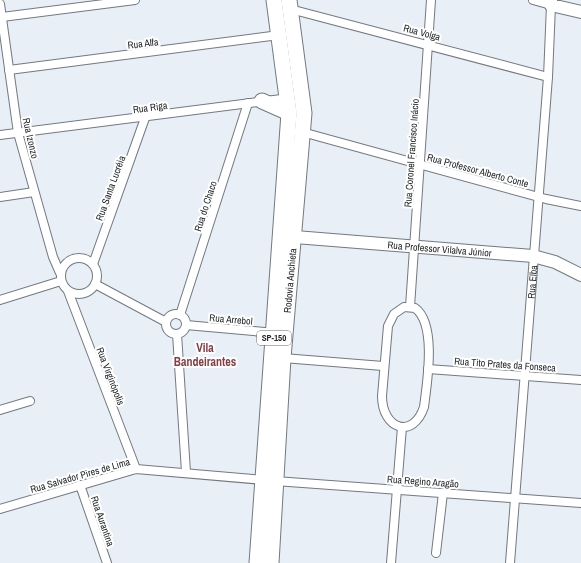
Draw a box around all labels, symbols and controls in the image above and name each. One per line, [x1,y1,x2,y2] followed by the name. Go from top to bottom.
[402,21,442,44] street label: Rua Volga
[127,35,160,52] street label: Rua Alfa
[401,98,422,208] street label: Rua Coronel Francisco Inácio
[132,99,169,116] street label: Rua Riga
[20,116,42,160] street label: Rua Izonzo
[426,151,530,190] street label: Rua Professor Alberto Conte
[93,153,128,223] street label: Rua Santa Lucréia
[191,179,220,233] street label: Rua do Chaco
[387,238,492,260] street label: Rua Professor Vilalva Júnior
[281,247,299,314] street label: Rodovia Anchieta
[525,264,540,299] street label: Rua Elba
[209,311,253,328] street label: Rua Arrebol
[257,331,291,345] road number: SP-150
[174,340,237,370] district label: Vila Bandeirantes
[94,345,128,407] street label: Rua Virginópolis
[454,354,557,375] street label: Rua Tito Prates da Fonseca
[29,455,132,496] street label: Rua Salvador Pires de Lima
[387,473,460,491] street label: Rua Regino Aragão
[88,494,117,548] street label: Rua Aurantina

